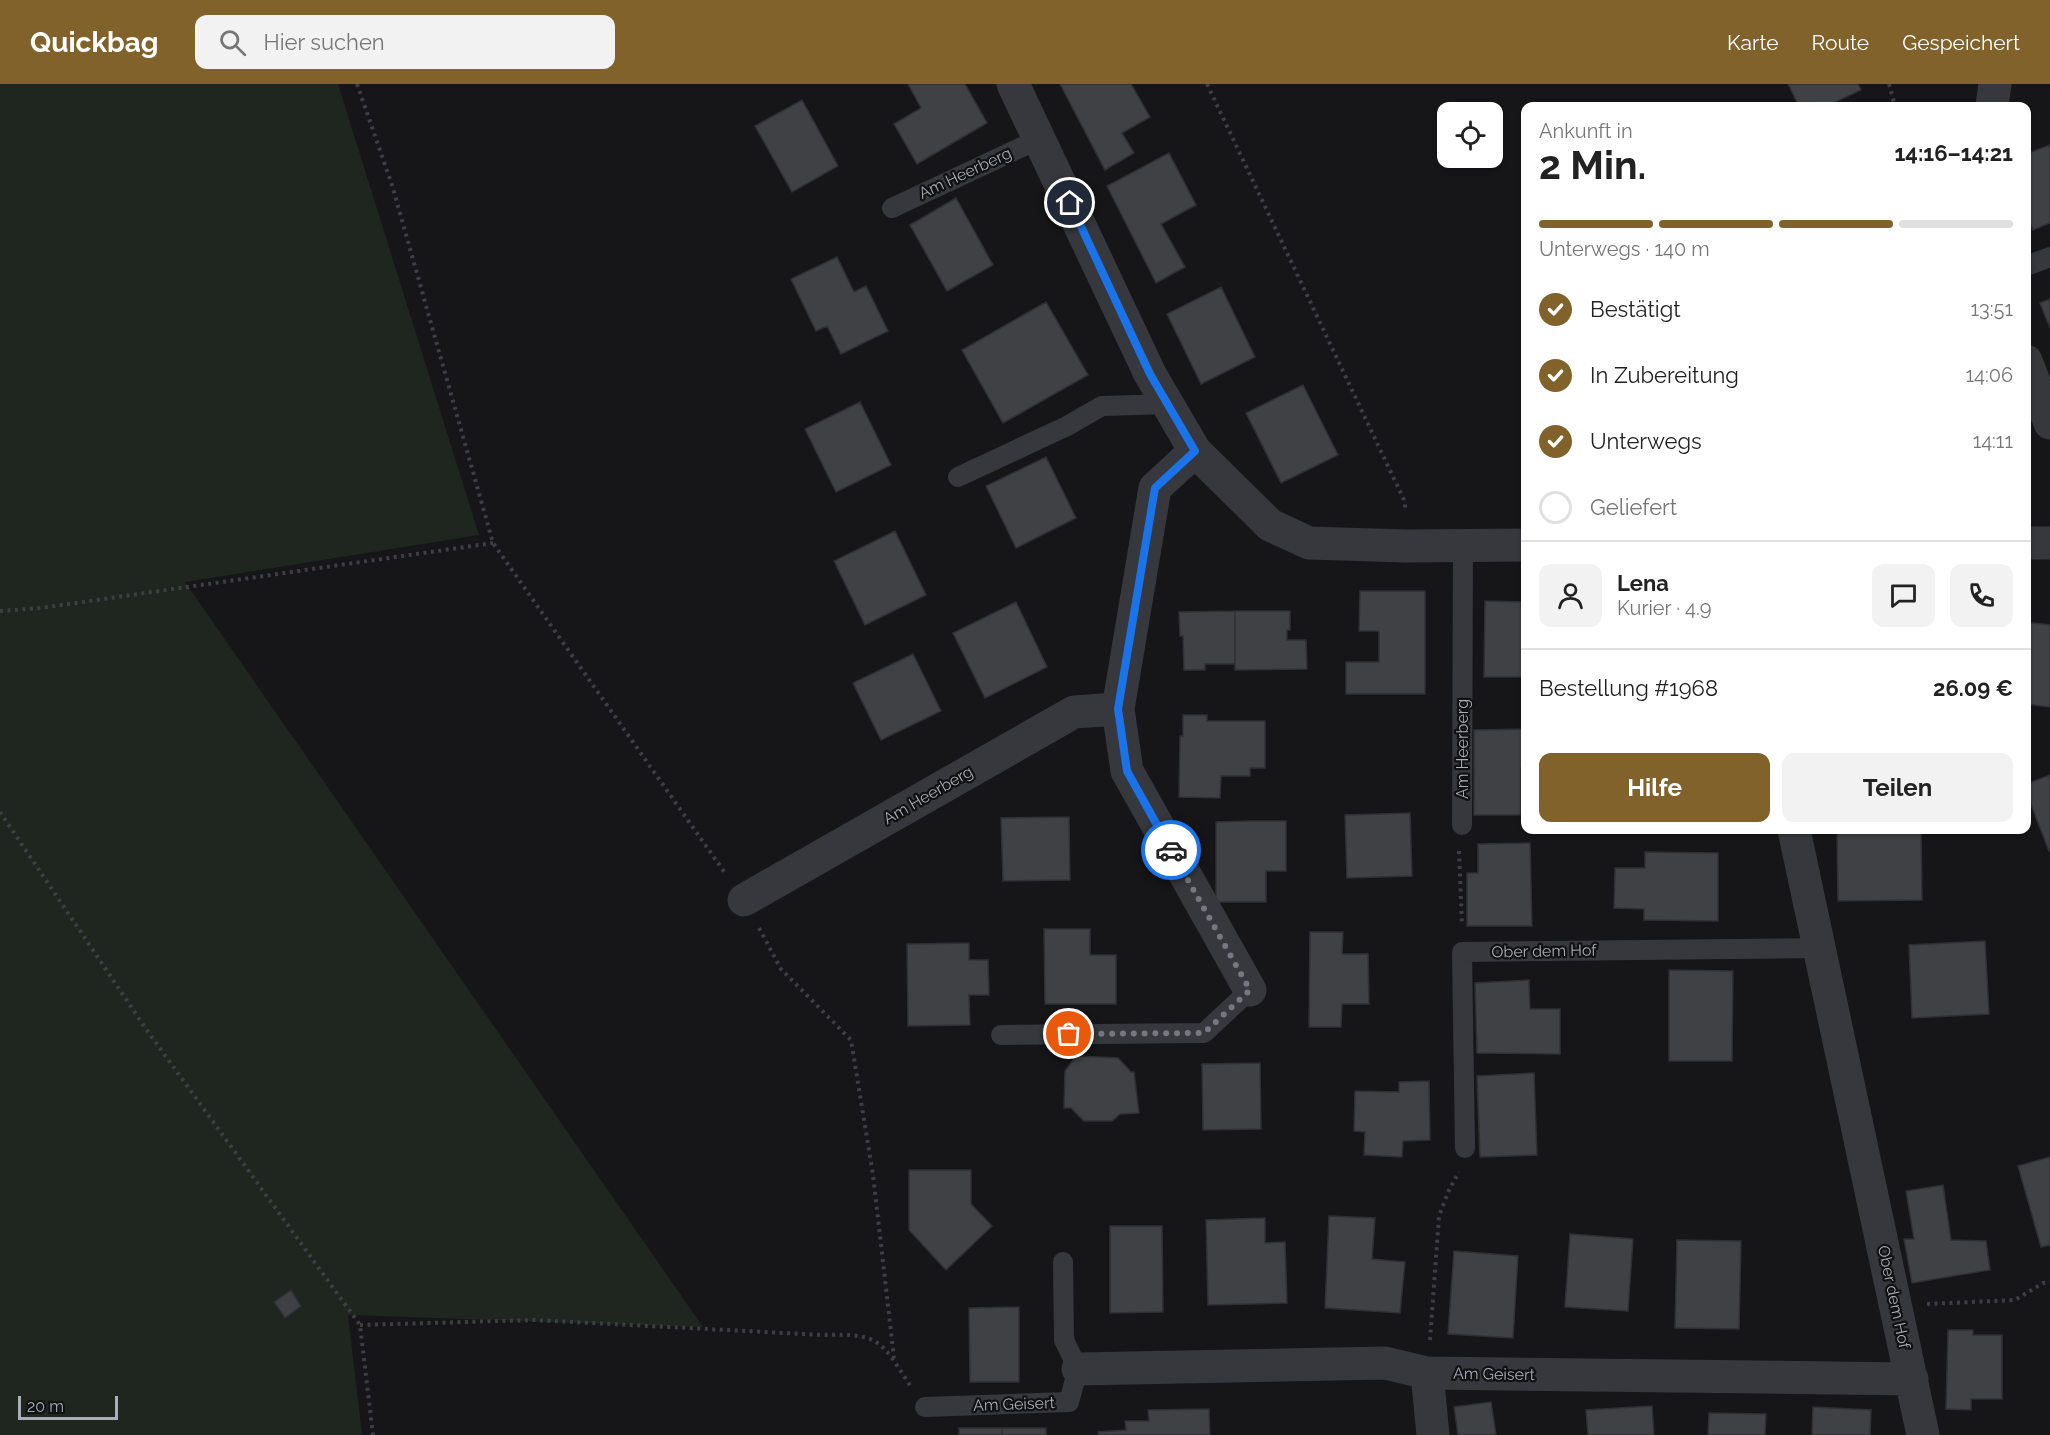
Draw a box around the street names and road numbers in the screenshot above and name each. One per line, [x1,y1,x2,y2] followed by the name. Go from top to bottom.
[916,143,1014,203] street label: Am Heerberg
[1453,699,1472,799] street label: Am Heerberg
[880,762,976,828] street label: Am Heerberg
[1491,941,1597,961] street label: Ober dem Hof
[1874,1244,1914,1351] street label: Ober dem Hof
[1453,1364,1536,1384] street label: Am Geisert
[973,1393,1056,1415] street label: Am Geisert

